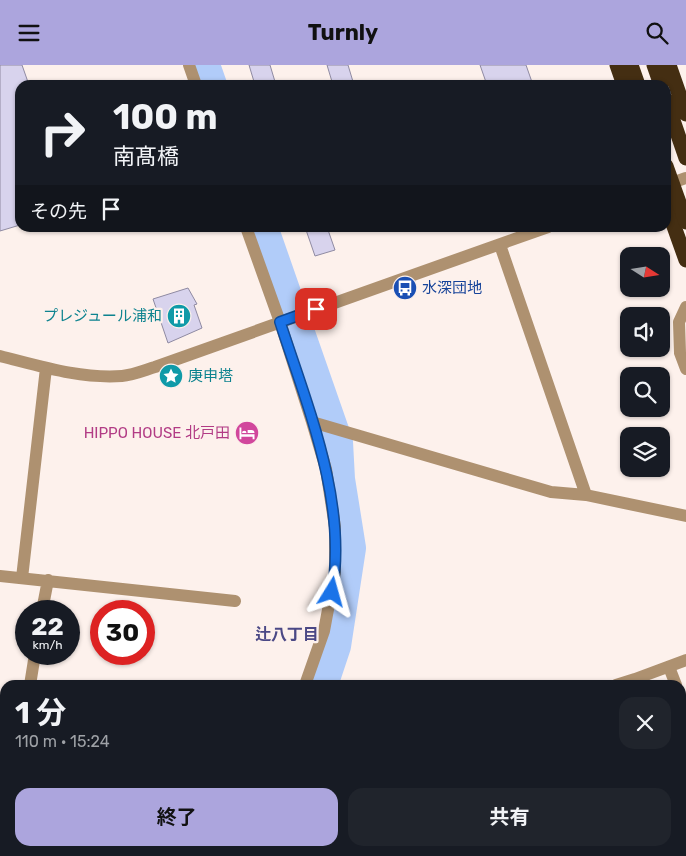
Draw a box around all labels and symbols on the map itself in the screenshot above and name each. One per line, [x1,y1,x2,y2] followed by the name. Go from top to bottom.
[620,247,670,297] north arrow
[392,275,418,301] bus stop icon: 水深団地
[422,279,482,297] place label: 水深団地
[295,288,337,330] pin
[166,303,192,329] building icon: プレジュール浦和
[43,307,162,325] place label: プレジュール浦和
[158,363,184,389] place icon: 庚申塔
[188,367,233,385] place label: 庚申塔
[234,420,260,446] hotel icon: HIPPO HOUSE 北戸田
[84,424,230,442] place label: HIPPO HOUSE 北戸田
[305,565,357,617] position arrow
[90,600,155,665] speed limit sign: 30
[255,625,319,644] district label: 辻八丁目

